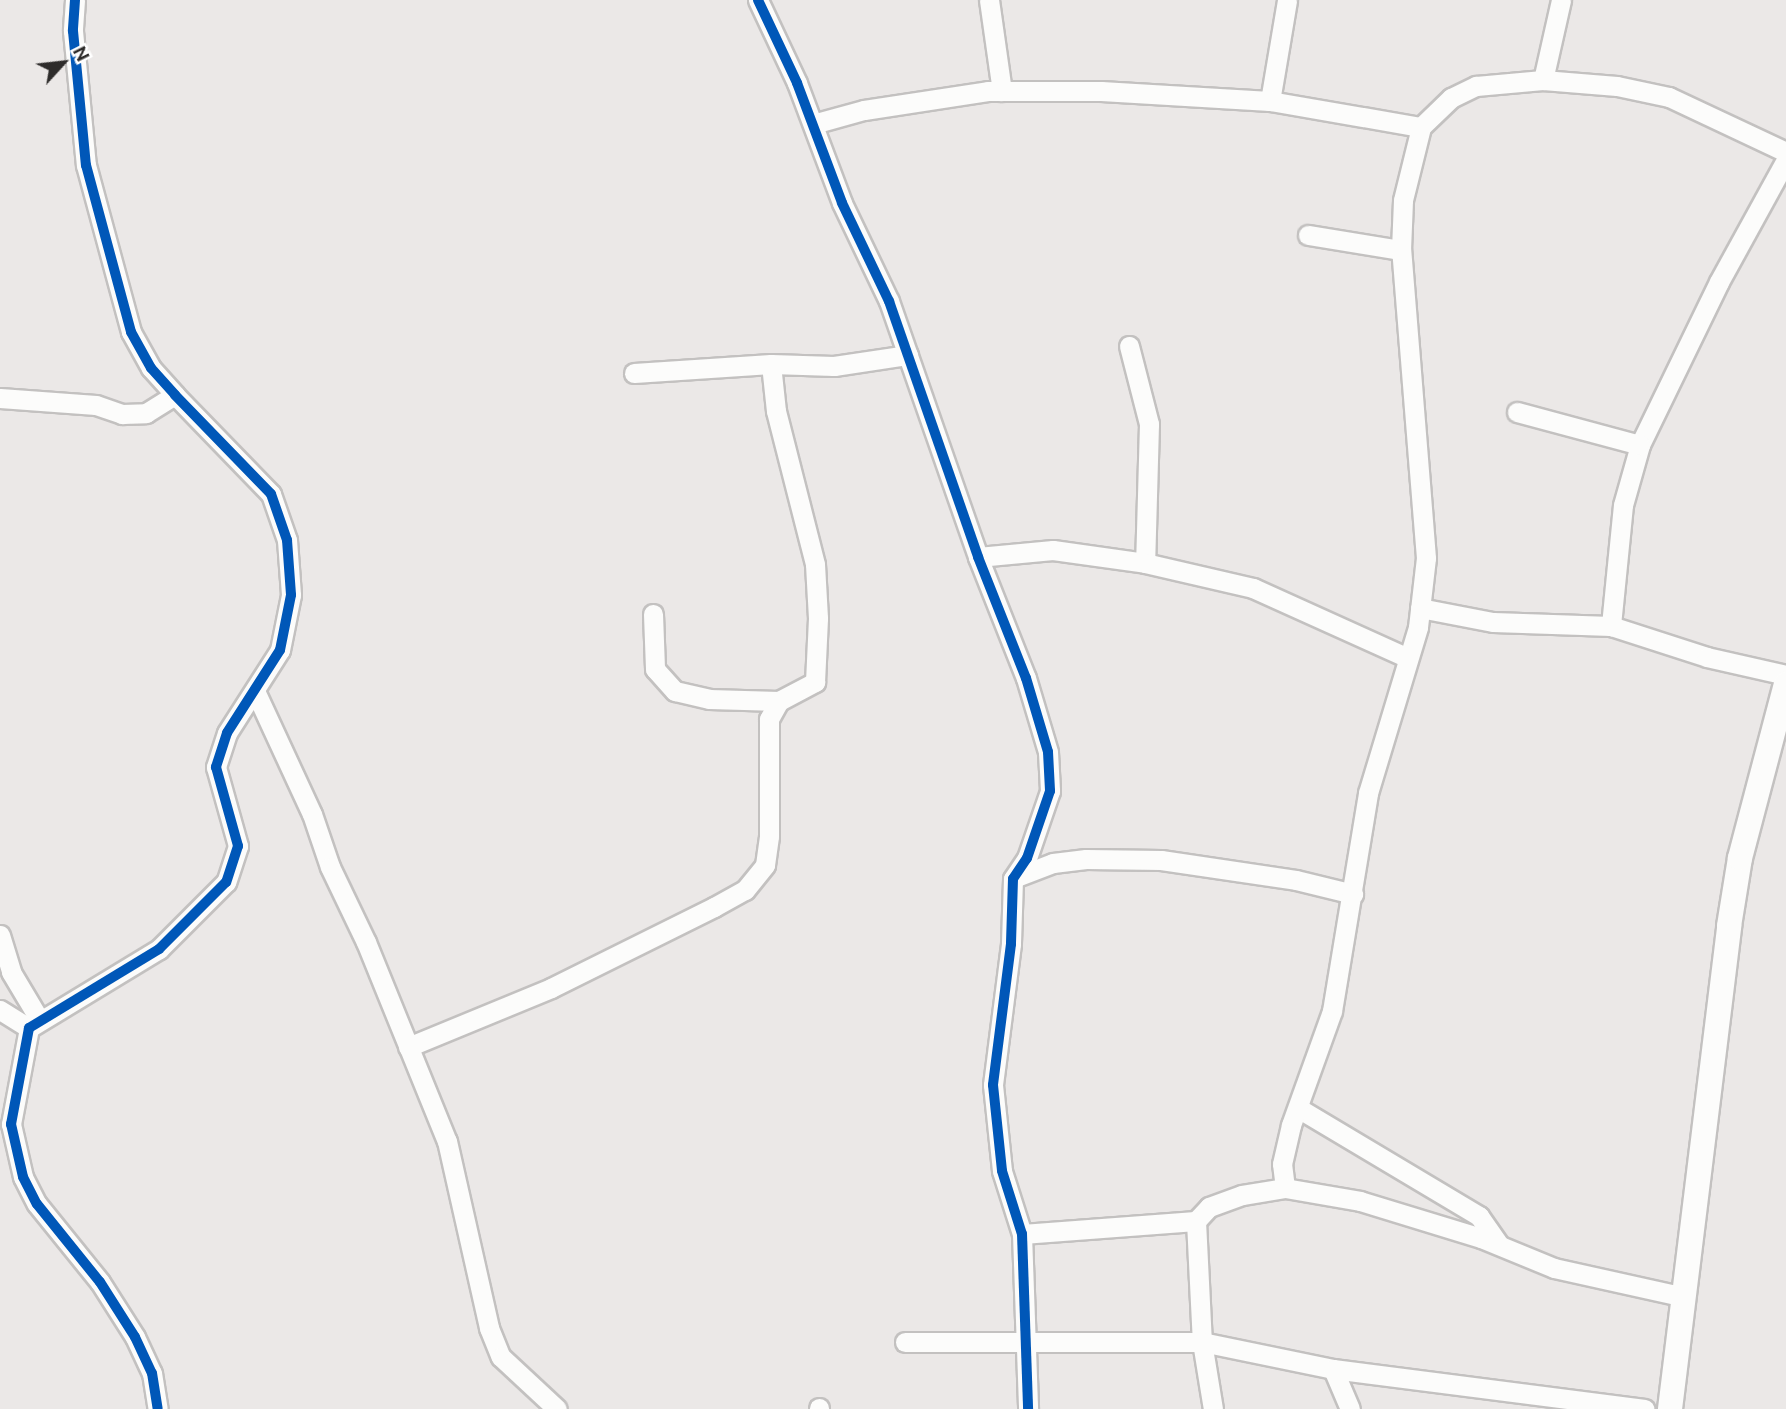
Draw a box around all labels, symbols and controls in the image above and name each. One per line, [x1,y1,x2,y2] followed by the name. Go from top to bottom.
[28,28,98,98] north arrow
[69,42,95,65] text: N

